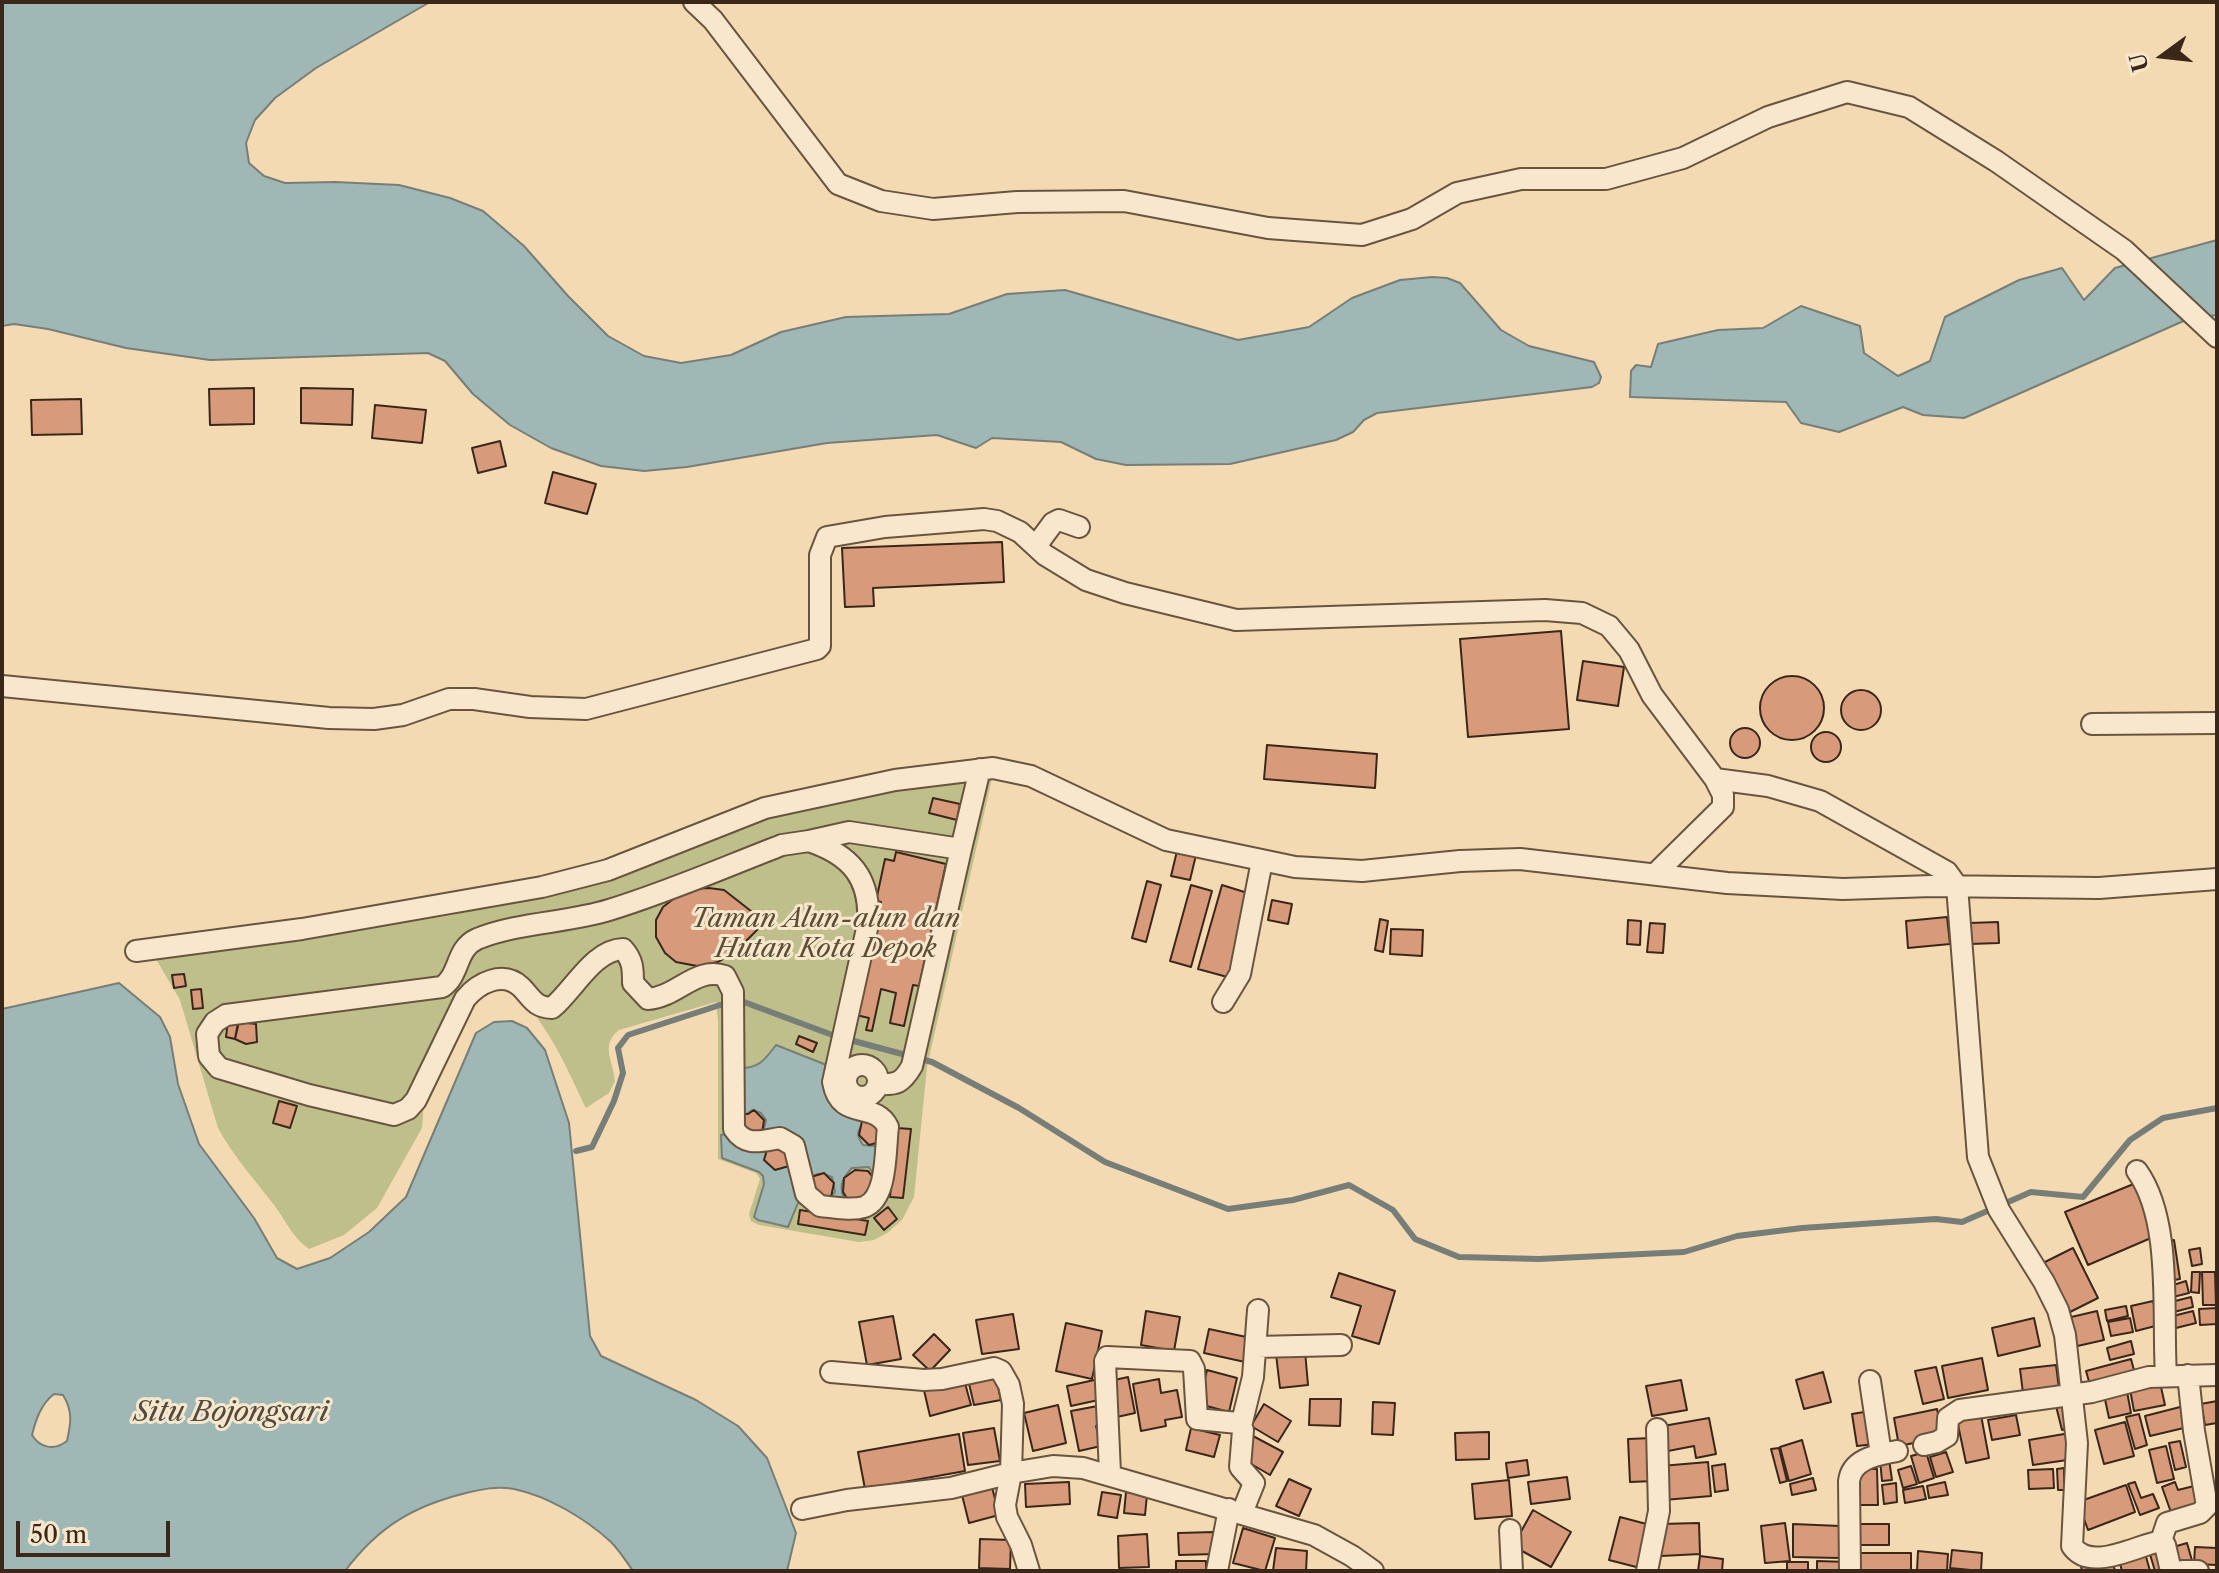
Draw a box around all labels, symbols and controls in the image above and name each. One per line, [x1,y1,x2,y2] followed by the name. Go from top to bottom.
[2123,16,2203,96] north arrow
[2124,50,2155,74] text: U
[692,903,960,964] park label: Taman Alun-alun dan Hutan Kota Depok
[134,1396,328,1430] water label: Situ Bojongsari
[20,1505,174,1555] scale bar
[30,1520,87,1549] text: 50 m

